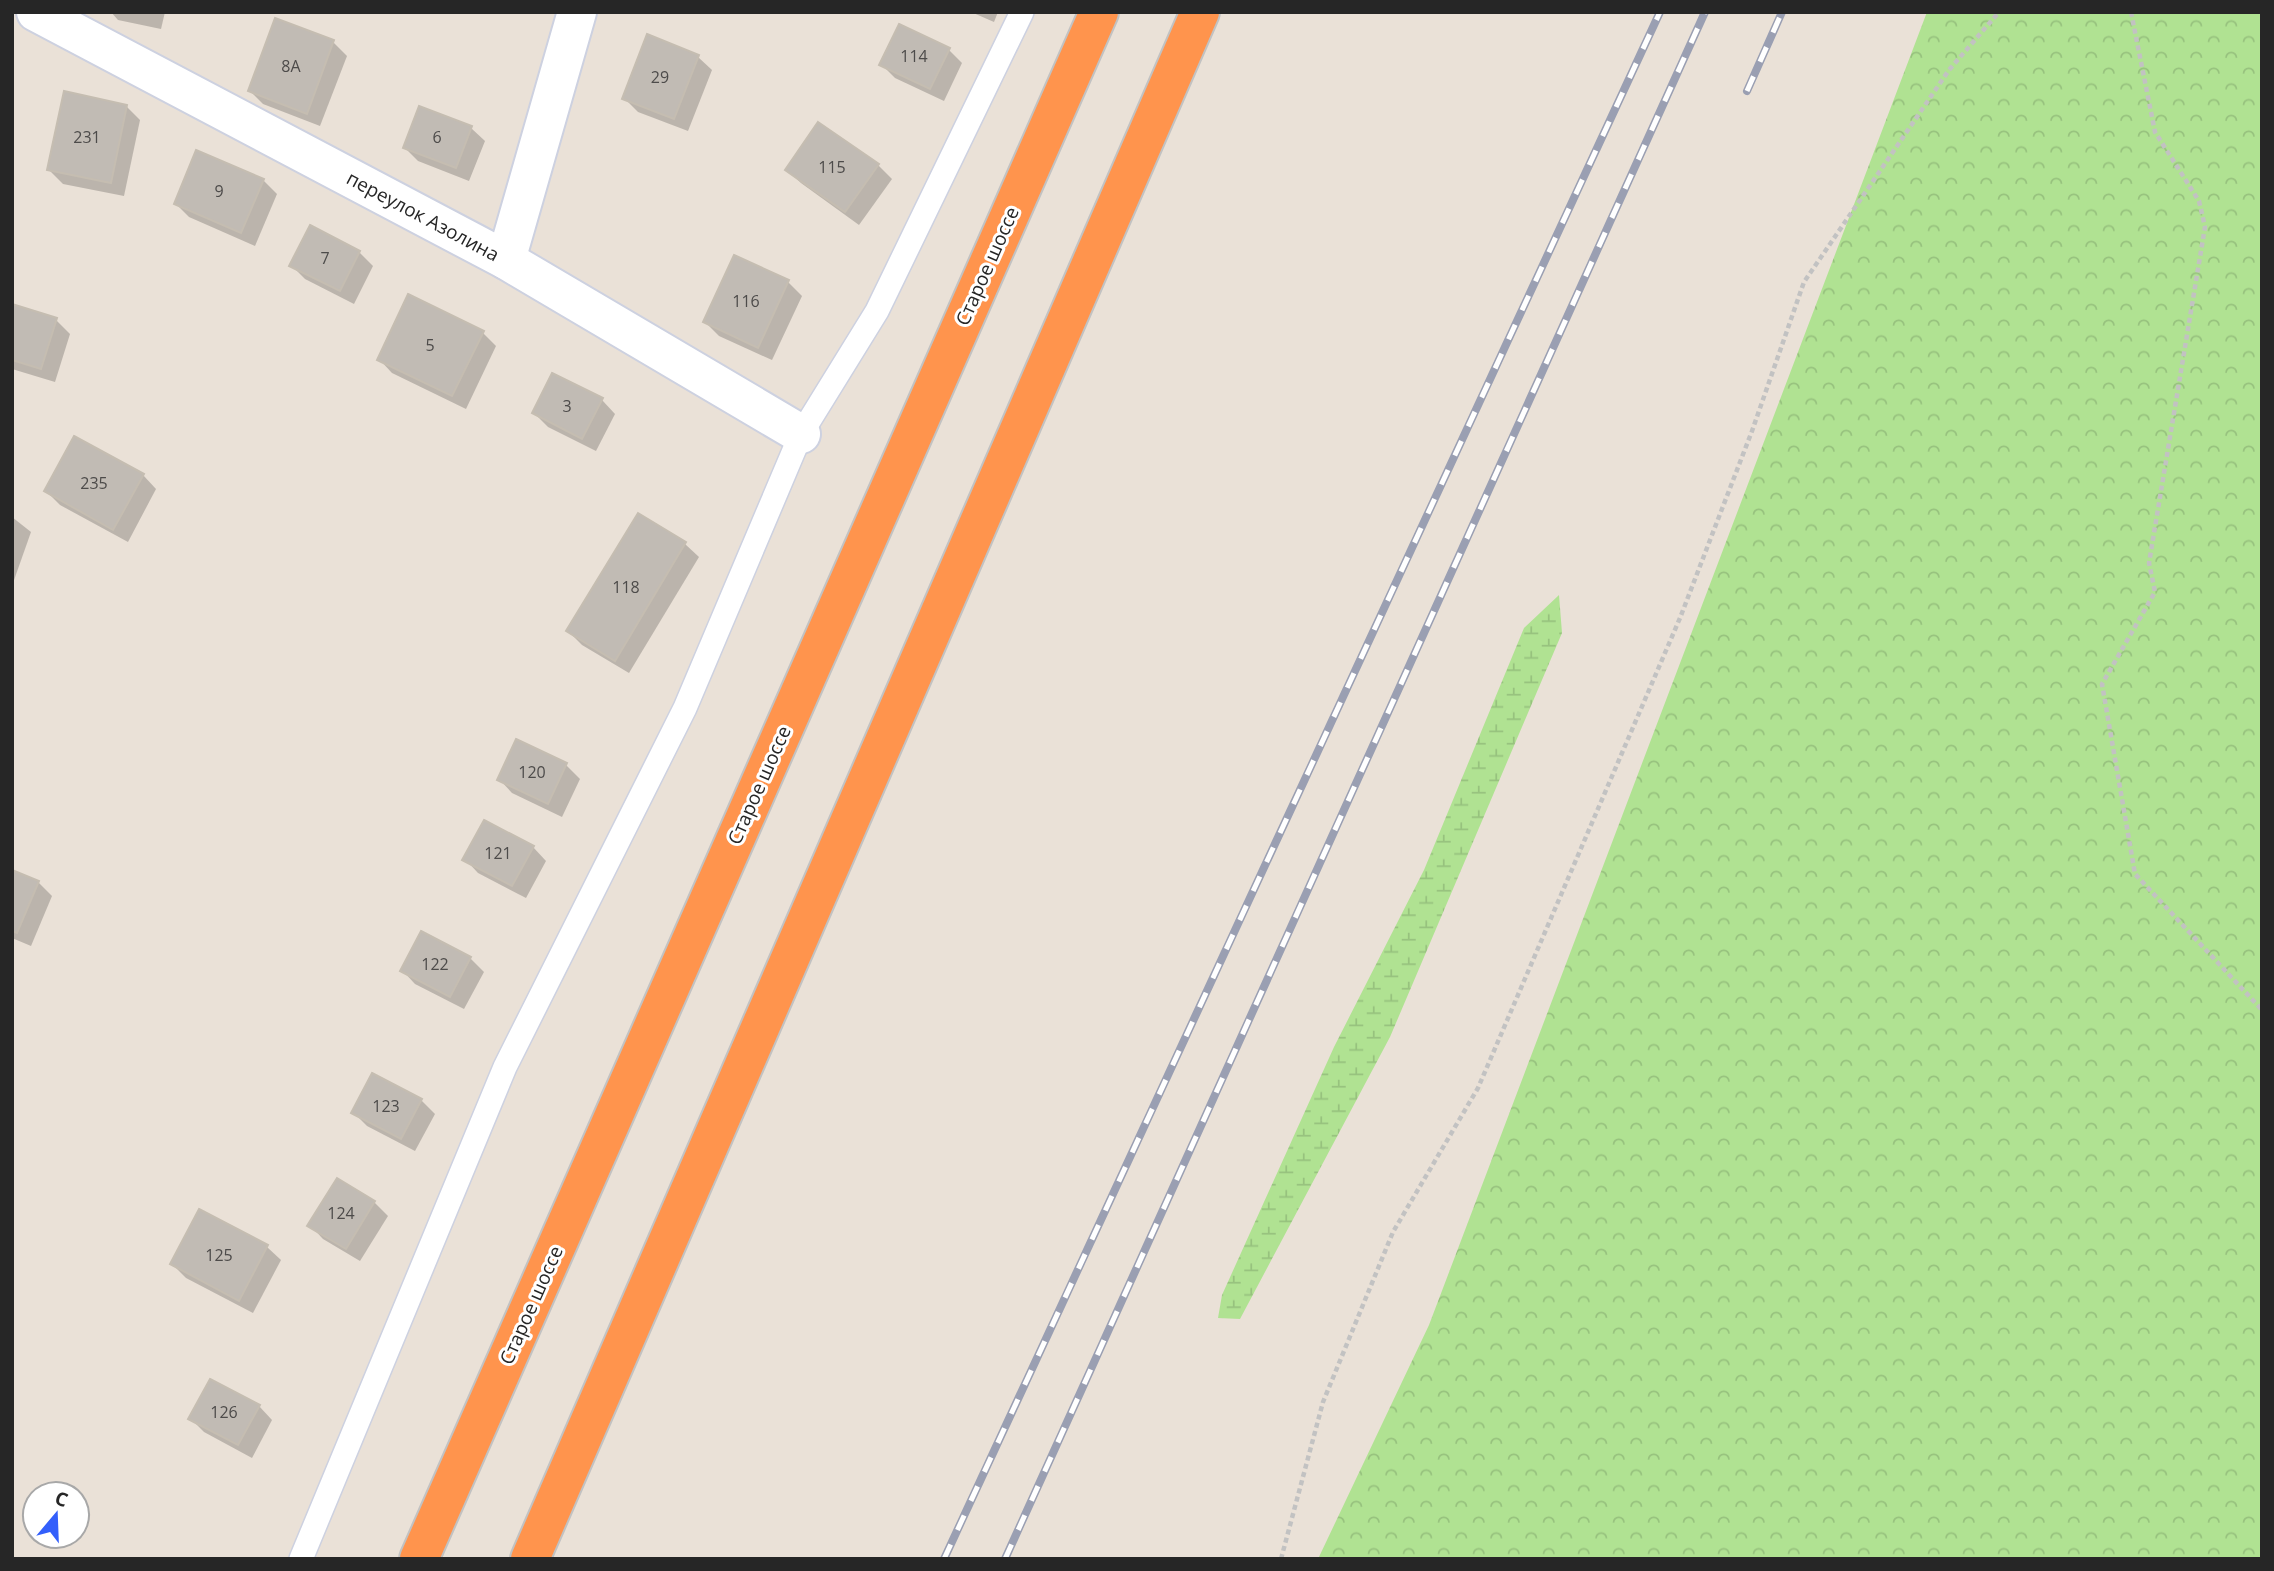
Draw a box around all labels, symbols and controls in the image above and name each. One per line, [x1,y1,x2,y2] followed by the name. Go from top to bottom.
[900,45,928,67] house number: 114
[281,55,302,77] house number: 8А
[651,66,669,88] house number: 29
[73,126,101,148] house number: 231
[432,126,442,148] house number: 6
[818,156,846,178] house number: 115
[342,165,504,267] street label: переулок Азолина
[214,180,224,202] house number: 9
[949,203,1025,329] street label: Старое шоссе
[320,247,330,269] house number: 7
[732,290,760,312] house number: 116
[425,334,435,356] house number: 5
[562,395,572,417] house number: 3
[80,472,108,494] house number: 235
[612,576,640,598] house number: 118
[721,722,797,848] street label: Старое шоссе
[518,761,546,783] house number: 120
[484,842,512,864] house number: 121
[421,953,449,975] house number: 122
[372,1095,400,1117] house number: 123
[327,1202,355,1224] house number: 124
[493,1242,569,1368] street label: Старое шоссе
[205,1244,233,1266] house number: 125
[210,1401,238,1423] house number: 126
[21,1480,91,1550] north arrow
[52,1485,71,1513] text: С

